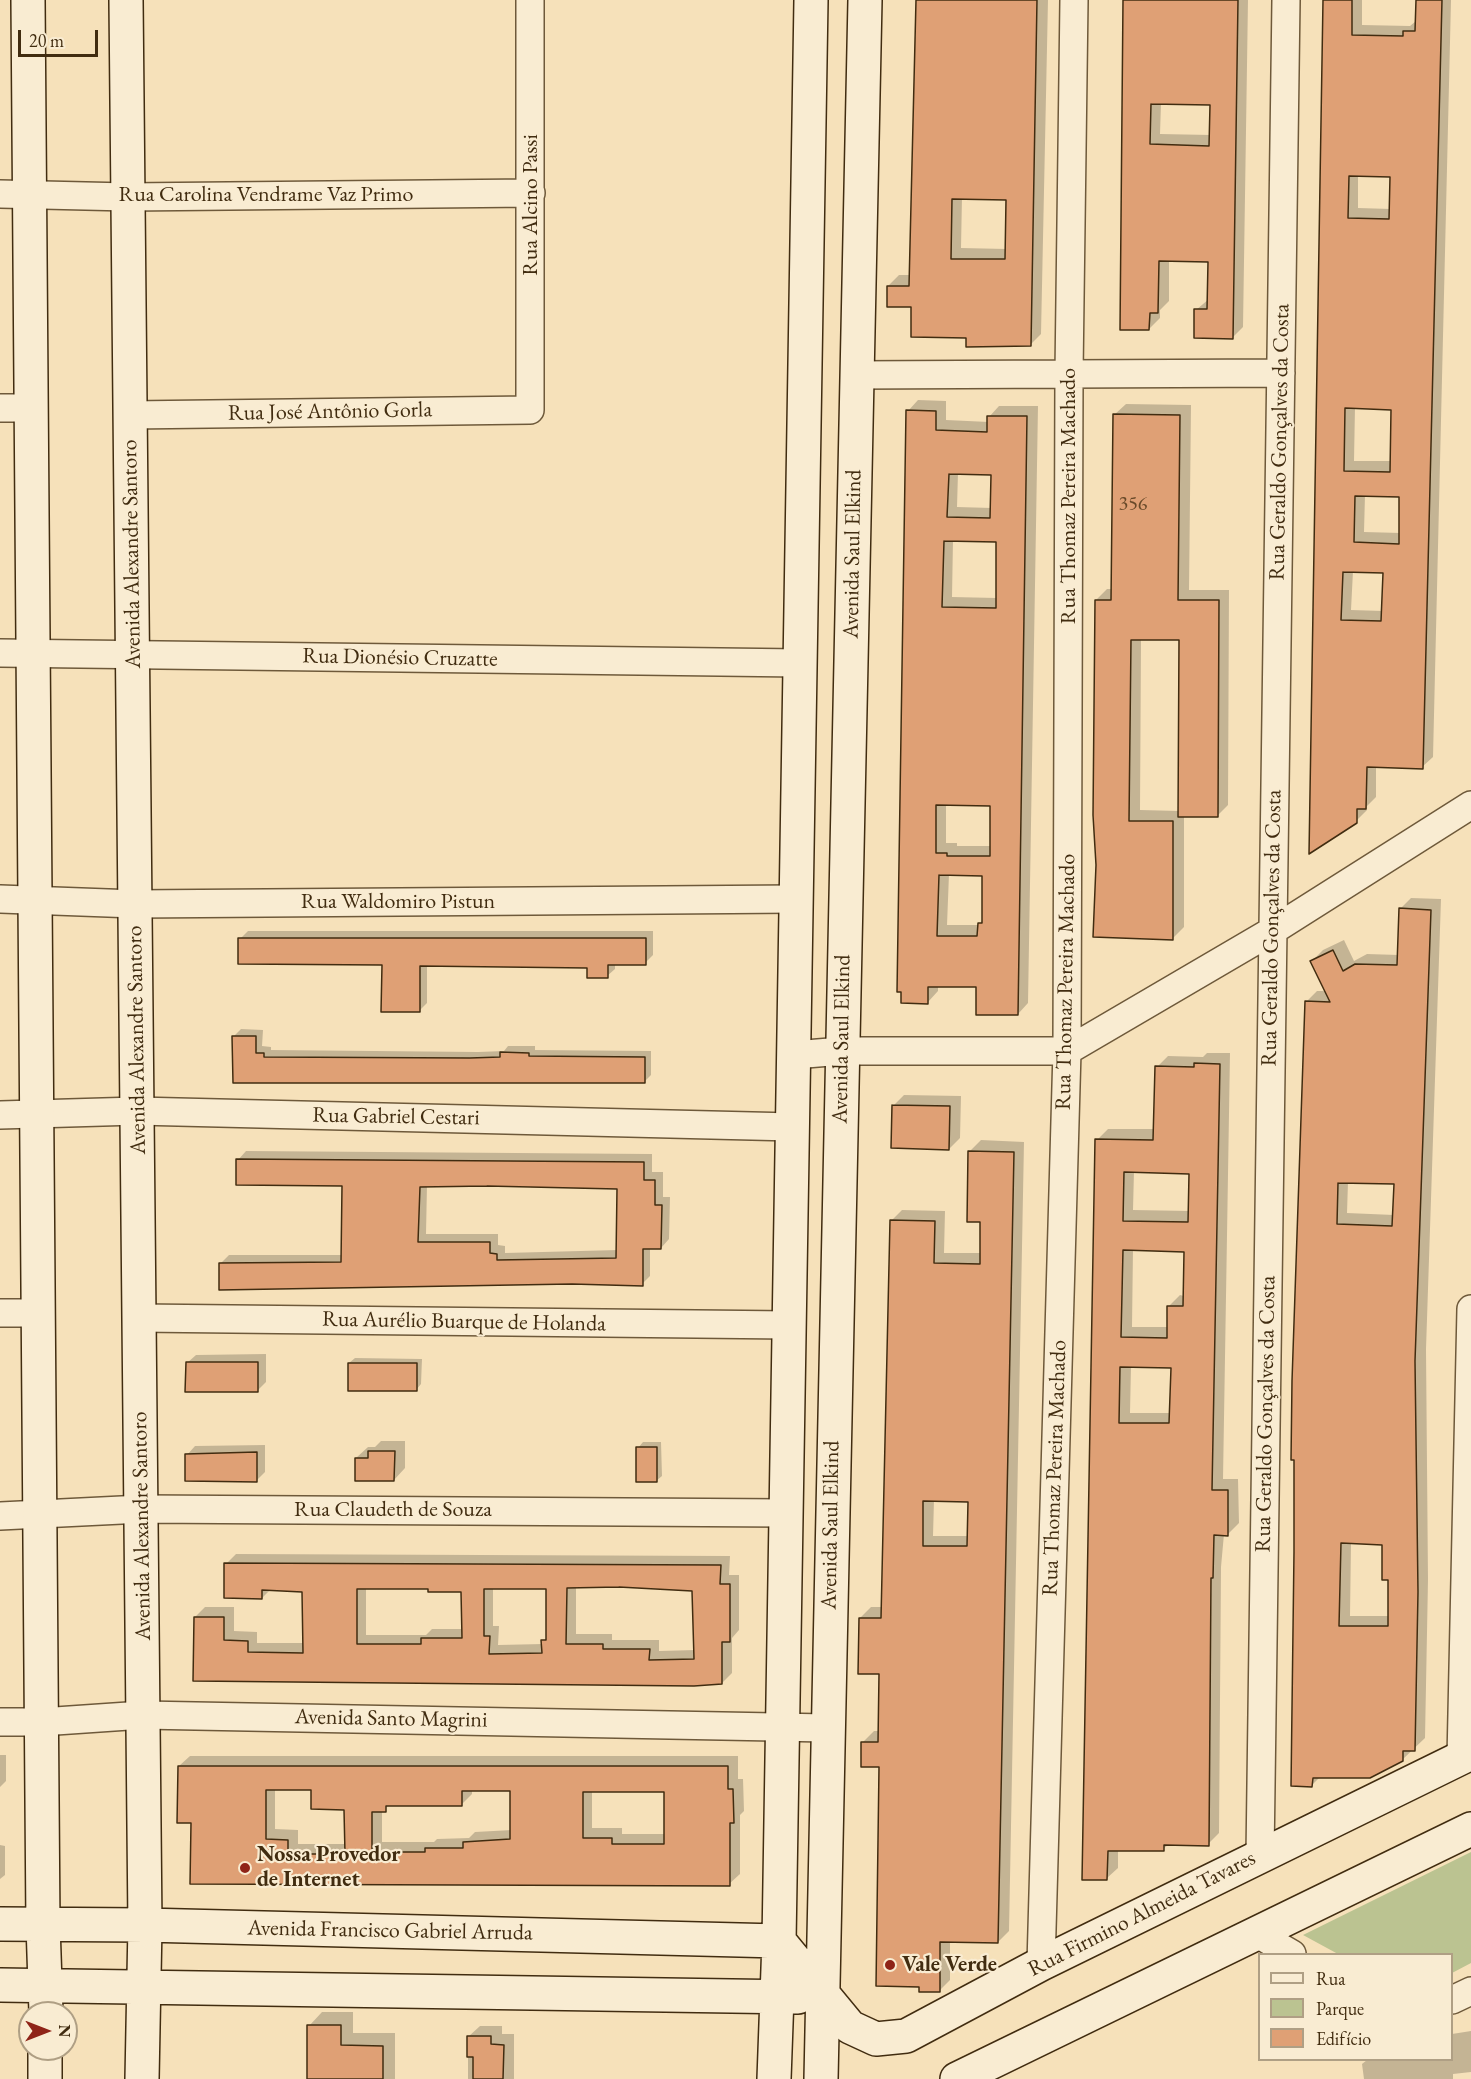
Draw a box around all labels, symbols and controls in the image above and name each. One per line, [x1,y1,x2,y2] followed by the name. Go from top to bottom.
[21,18,100,56] scale bar
[29,29,64,52] text: 20 m
[518,134,544,276] street label: Rua Alcino Passi
[119,182,413,208] street label: Rua Carolina Vendrame Vaz Primo
[1264,303,1296,581] street label: Rua Geraldo Gonçalves da Costa
[1056,368,1082,624] street label: Rua Thomaz Pereira Machado
[228,397,432,427] street label: Rua José Antônio Gorla
[117,439,147,669] street label: Avenida Alexandre Santoro
[838,469,868,639] street label: Avenida Saul Elkind
[1119,493,1147,517] house number: 356
[302,643,498,673] street label: Rua Dionésio Cruzatte
[1256,789,1288,1067] street label: Rua Geraldo Gonçalves da Costa
[1051,854,1081,1110] street label: Rua Thomaz Pereira Machado
[301,889,495,915] street label: Rua Waldomiro Pistun
[122,925,152,1155] street label: Avenida Alexandre Santoro
[827,954,857,1124] street label: Avenida Saul Elkind
[312,1102,480,1132] street label: Rua Gabriel Cestari
[1250,1275,1282,1553] street label: Rua Geraldo Gonçalves da Costa
[322,1306,606,1338] street label: Rua Aurélio Buarque de Holanda
[1037,1339,1073,1597] street label: Rua Thomaz Pereira Machado
[127,1411,157,1641] street label: Avenida Alexandre Santoro
[816,1440,846,1610] street label: Avenida Saul Elkind
[294,1497,492,1523] street label: Rua Claudeth de Souza
[294,1704,488,1734] street label: Avenida Santo Magrini
[257,1842,400,1894] place label: Nossa Provedor de Internet
[1024,1845,1260,1983] street label: Rua Firmino Almeida Tavares
[238,1861,252,1875] marker: Nossa Provedor de Internet
[247,1915,533,1947] street label: Avenida Francisco Gabriel Arruda
[902,1952,997,1978] place label: Vale Verde
[1258,1953,1453,2061] legend
[883,1958,897,1972] marker: Vale Verde
[1316,1967,1346,1990] text: Rua
[1316,1997,1364,2020] text: Parque
[18,2001,78,2061] north arrow
[54,2025,75,2037] text: N
[1316,2027,1371,2050] text: Edifício

